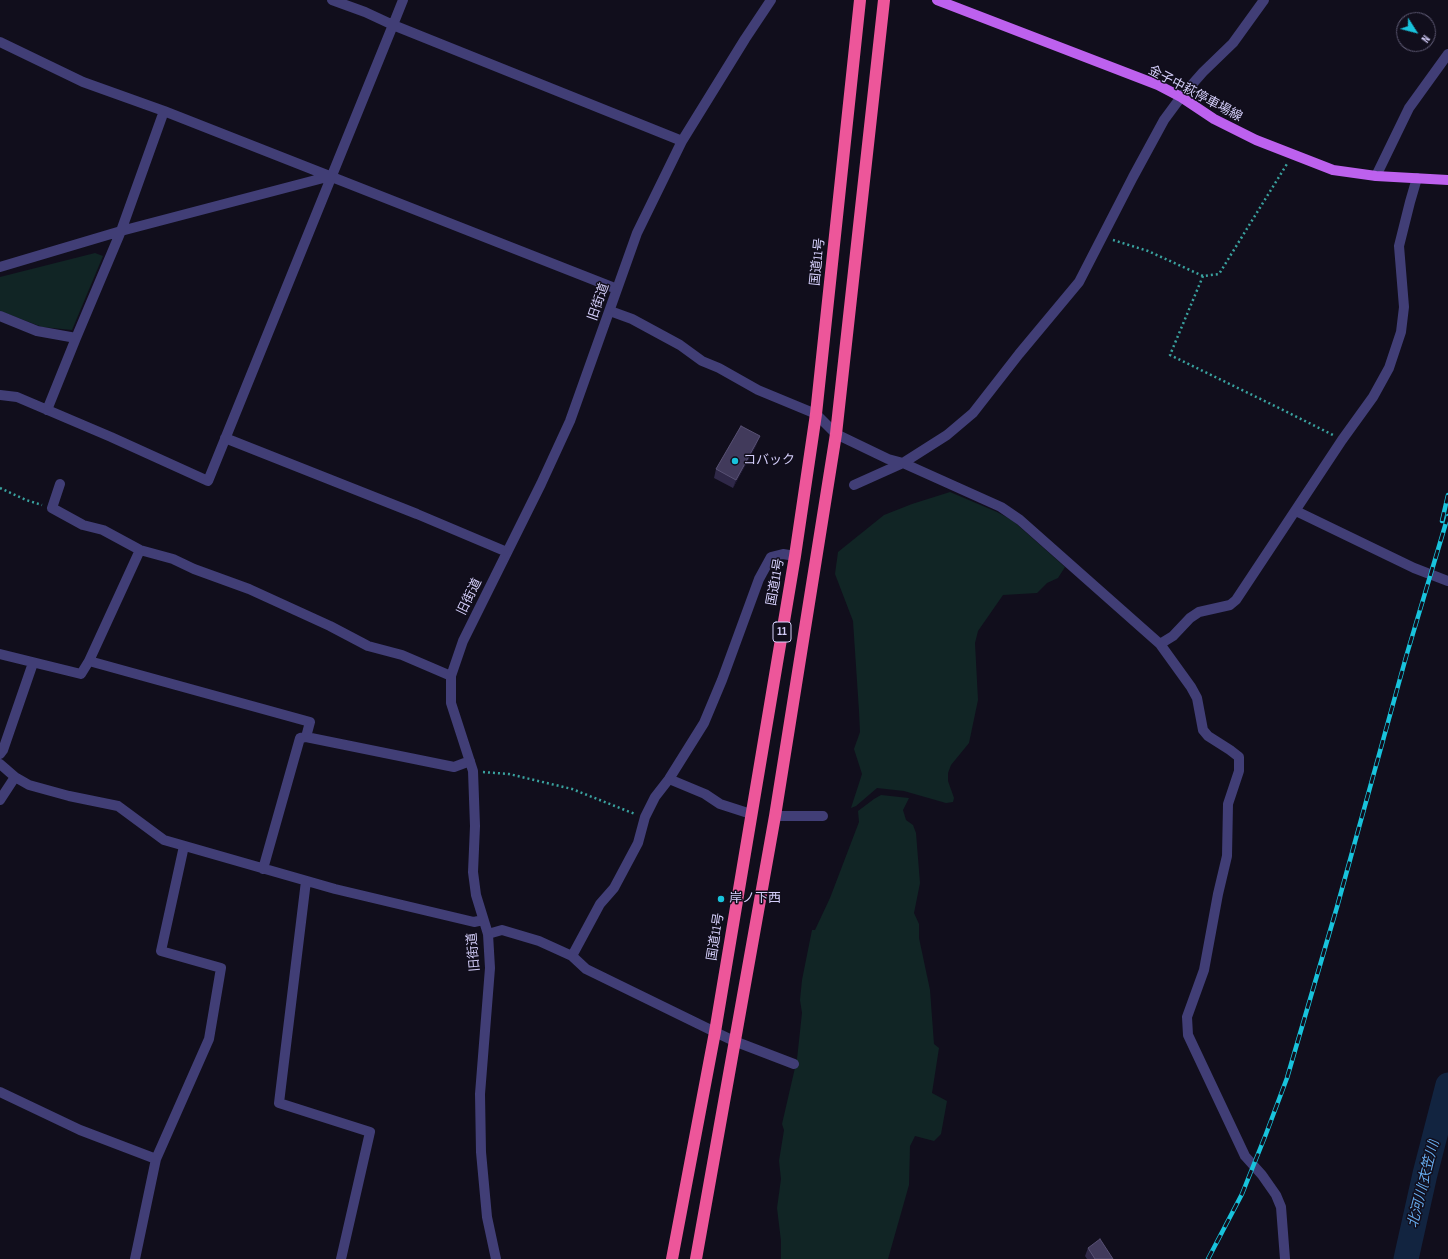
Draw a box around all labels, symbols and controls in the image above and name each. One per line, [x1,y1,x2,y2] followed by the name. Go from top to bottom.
[1396,12,1436,52] north arrow
[1418,33,1432,45] text: N
[1145,63,1245,125] street label: 金子中萩停車場線
[808,237,828,287] street label: 国道11号
[585,281,613,323] street label: 旧街道
[743,453,795,469] place label: コバック
[730,456,740,466] marker: コバック
[764,557,788,607] street label: 国道11号
[454,576,486,618] street label: 旧街道
[773,622,791,642] road number: 11
[729,891,781,907] place label: 岸ノ下西
[716,894,726,904] marker: 岸ノ下西
[705,912,727,962] street label: 国道11号
[465,932,483,972] street label: 旧街道
[1405,1138,1443,1230] water label: 北河川(衣笠川)

